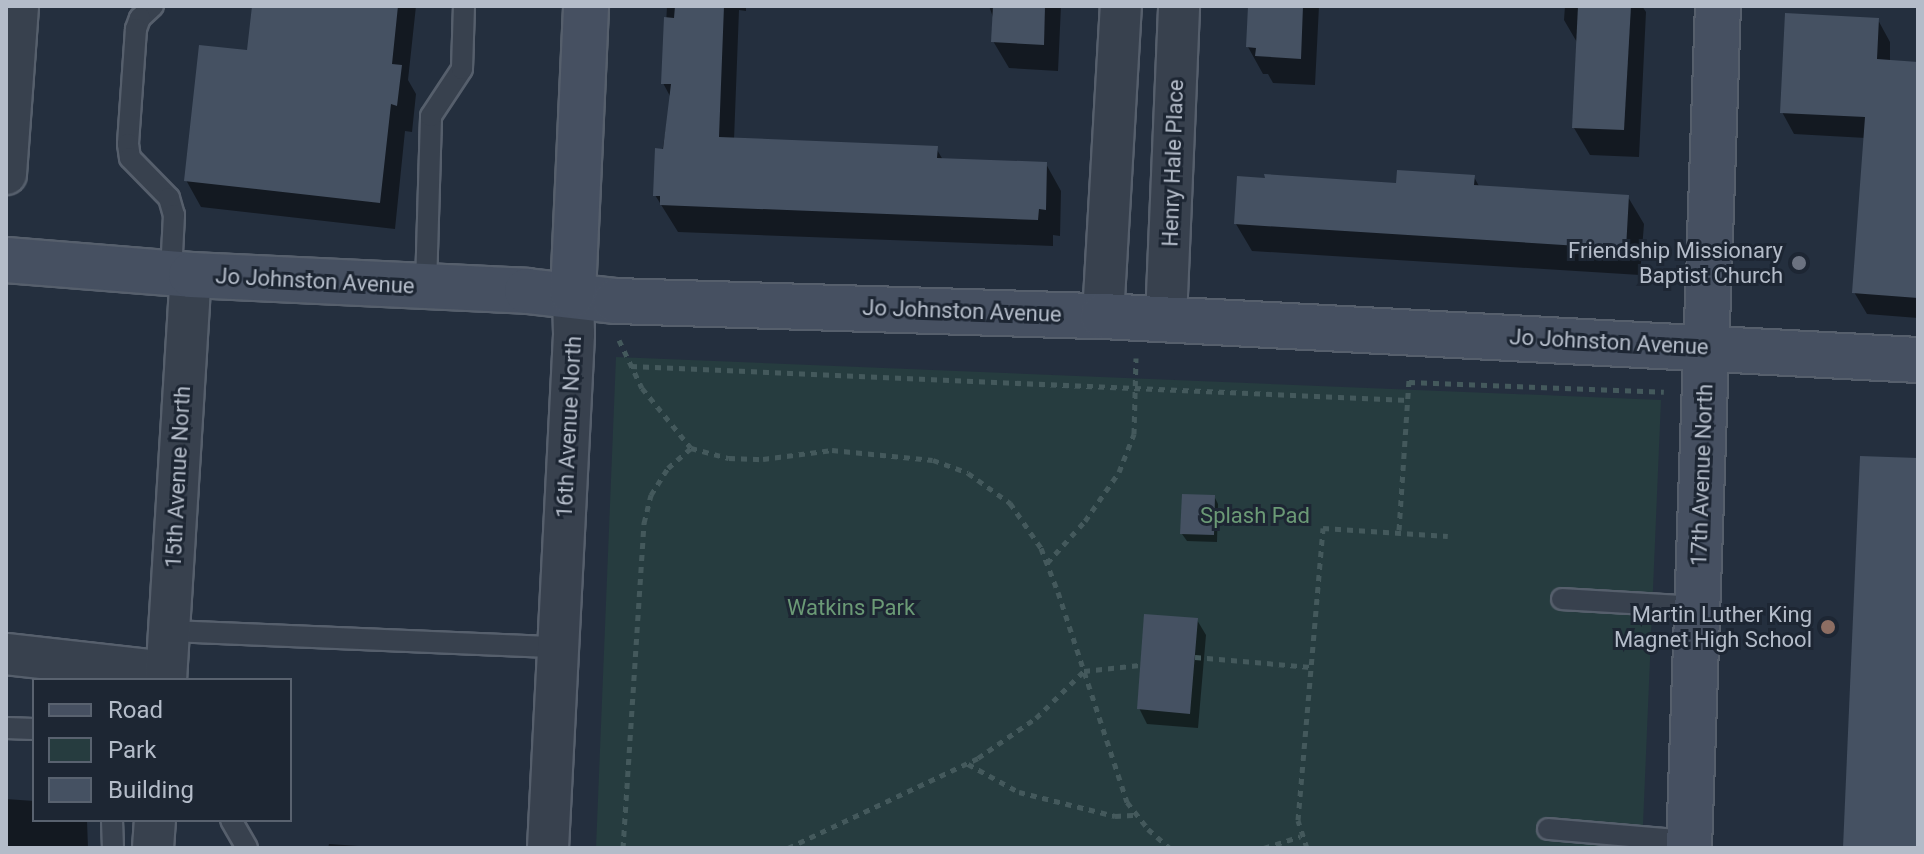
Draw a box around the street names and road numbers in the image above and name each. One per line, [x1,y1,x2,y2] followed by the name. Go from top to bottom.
[1157,79,1189,247] street label: Henry Hale Place
[215,263,415,299] street label: Jo Johnston Avenue
[862,294,1062,328] street label: Jo Johnston Avenue
[1509,324,1709,360] street label: Jo Johnston Avenue
[551,335,587,519] street label: 16th Avenue North
[1686,383,1718,567] street label: 17th Avenue North
[160,385,196,569] street label: 15th Avenue North

